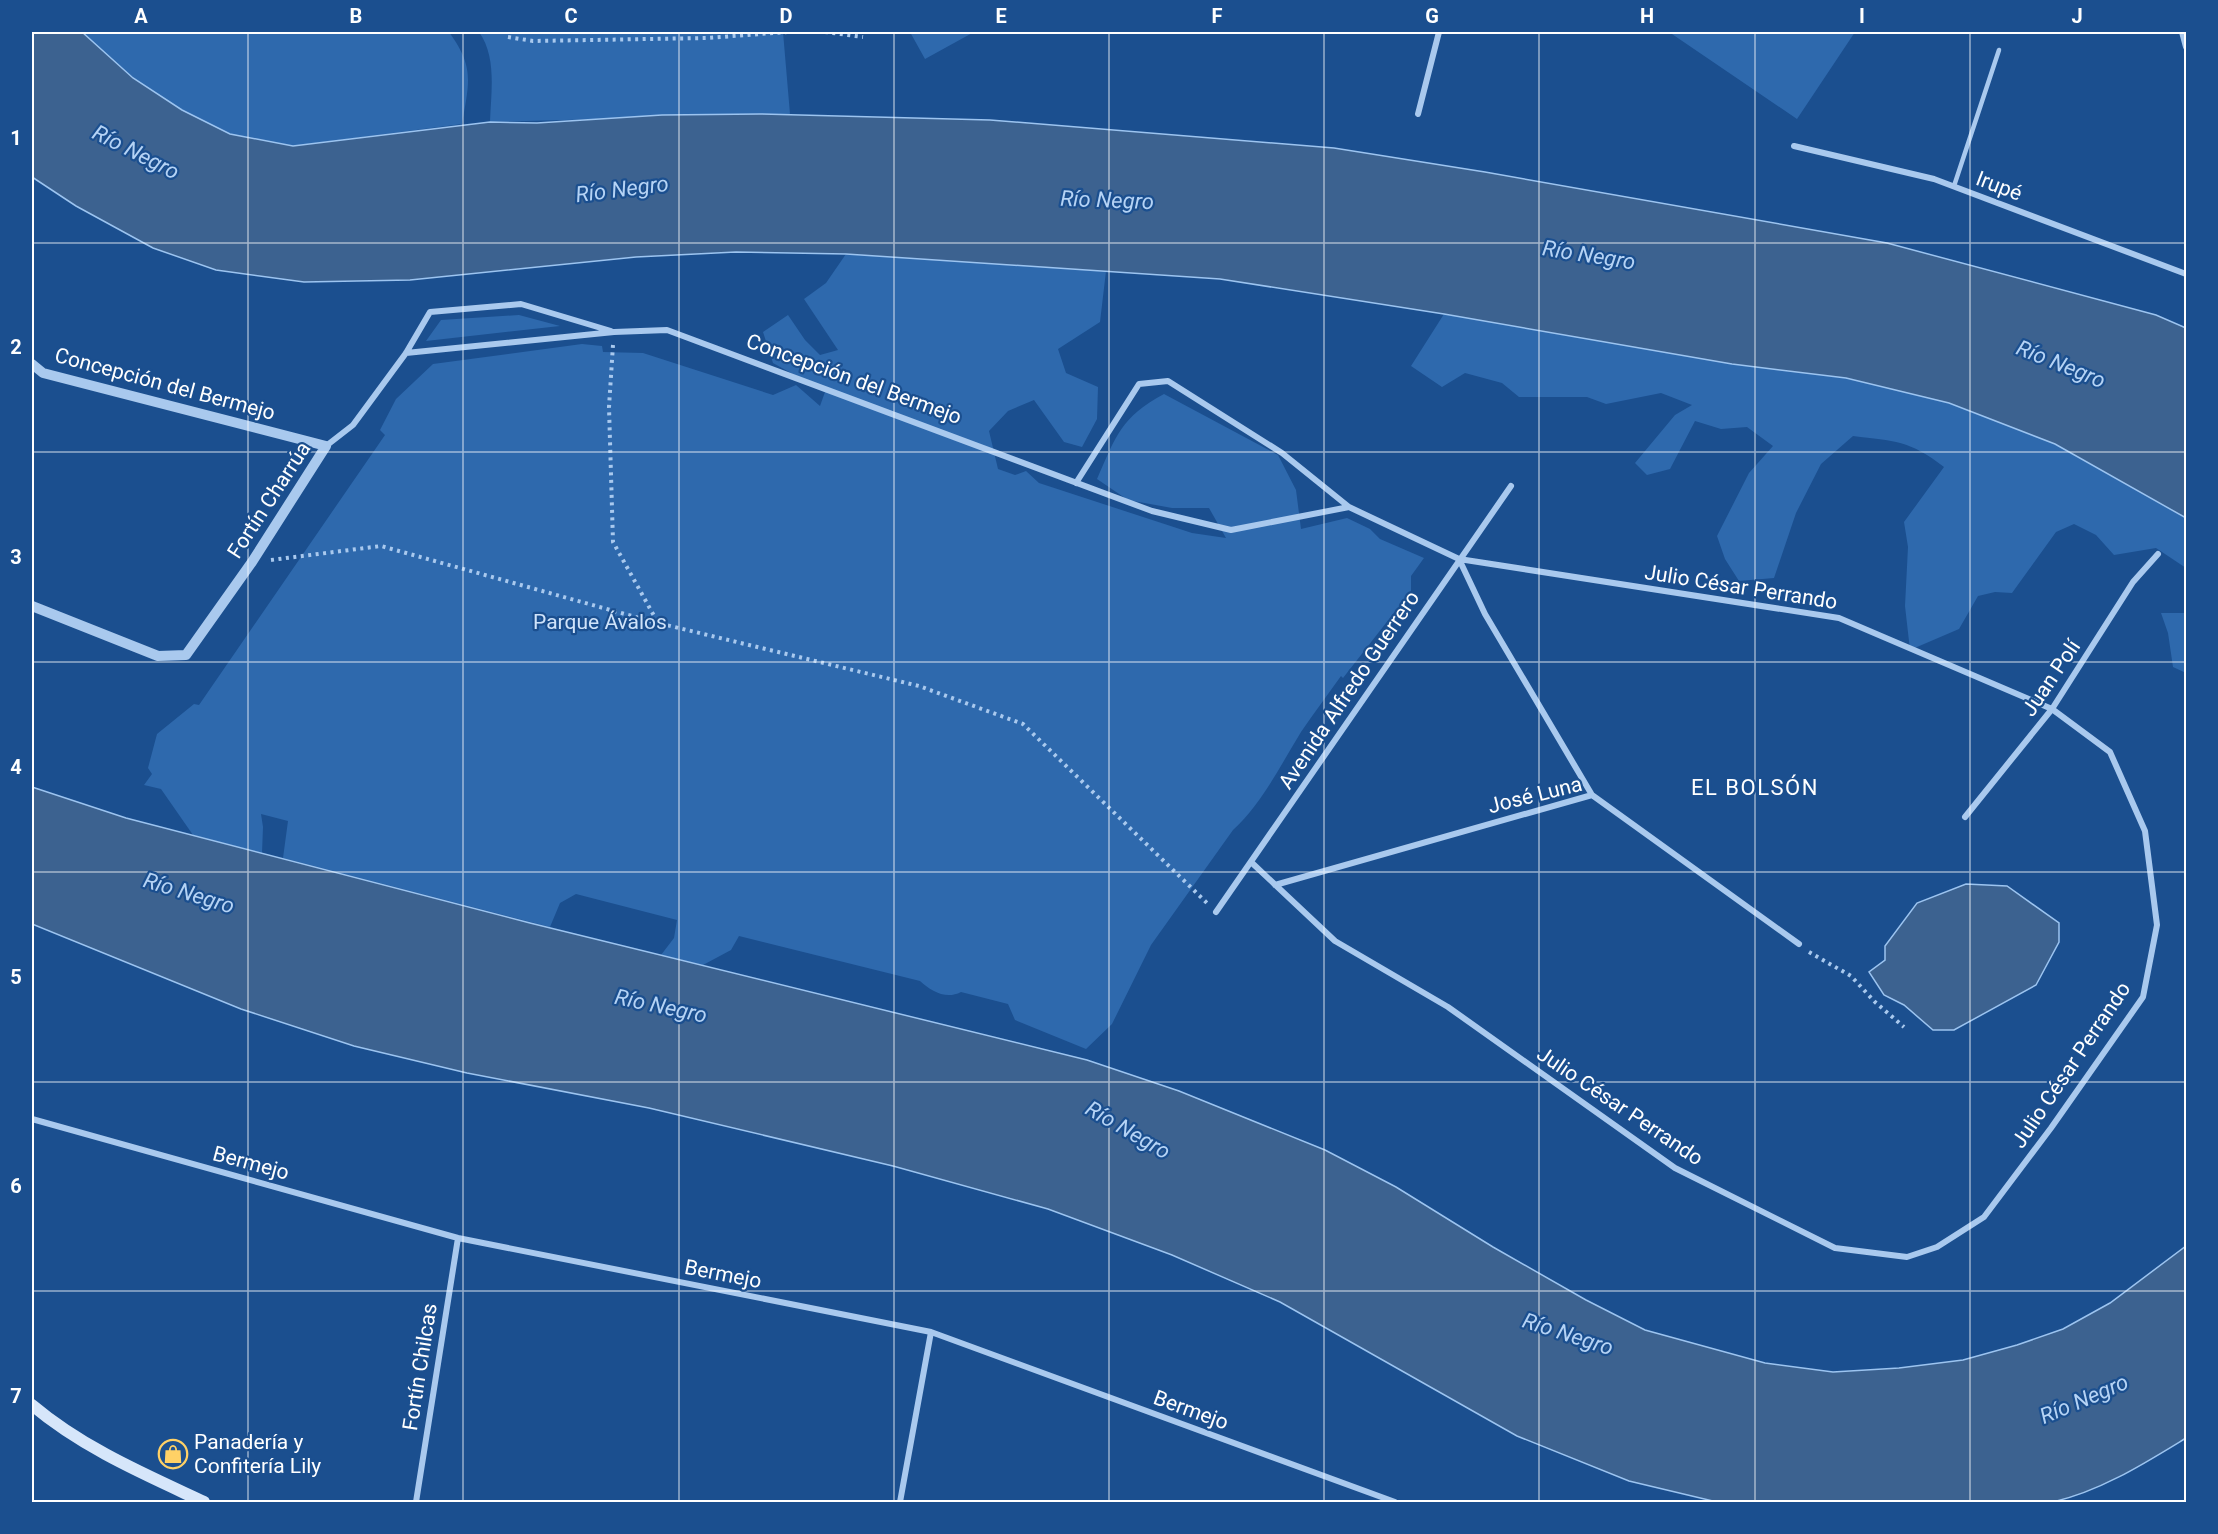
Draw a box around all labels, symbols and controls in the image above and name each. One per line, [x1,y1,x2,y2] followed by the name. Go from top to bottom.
[134,4,148,28] text: A
[350,4,362,28] text: B
[564,4,578,28] text: C
[780,4,793,28] text: D
[995,4,1007,28] text: E
[1212,4,1223,28] text: F
[1425,4,1439,28] text: G
[1640,4,1654,28] text: H
[1859,4,1865,28] text: I
[2071,4,2083,28] text: J
[89,120,183,184] water label: Río Negro
[10,126,22,150] text: 1
[1973,166,2025,206] street label: Irupé
[574,171,670,207] water label: Río Negro
[1060,186,1154,214] water label: Río Negro
[1541,235,1637,275] water label: Río Negro
[743,329,965,429] street label: Concepción del Bermejo
[10,335,22,359] text: 2
[2013,335,2109,393] water label: Río Negro
[52,343,278,425] street label: Concepción del Bermejo
[223,437,315,563] street label: Fortín Charrúa
[10,545,22,569] text: 3
[1643,560,1839,614] street label: Julio César Perrando
[1274,586,1424,794] street label: Avenida Alfredo Guerrero
[533,610,667,634] park label: Parque Ávalos
[2017,635,2086,721] street label: Juan Polí
[10,755,22,779] text: 4
[1485,772,1585,818] street label: José Luna
[1691,774,1819,800] district label: EL BOLSÓN
[141,867,237,919] water label: Río Negro
[10,965,22,989] text: 5
[2007,977,2135,1152] street label: Julio César Perrando
[613,984,709,1028] water label: Río Negro
[1533,1042,1708,1170] street label: Julio César Perrando
[1081,1096,1175,1164] water label: Río Negro
[210,1141,292,1185] street label: Bermejo
[10,1174,22,1198] text: 6
[682,1255,764,1293] street label: Bermejo
[398,1302,442,1432] street label: Fortín Chilcas
[1520,1308,1616,1360] water label: Río Negro
[2036,1369,2132,1429] water label: Río Negro
[10,1384,22,1408] text: 7
[1150,1385,1232,1435] street label: Bermejo
[194,1430,321,1478] place label: Panadería y Confitería Lily
[157,1438,189,1470] shop icon: Panadería y Confitería Lily

